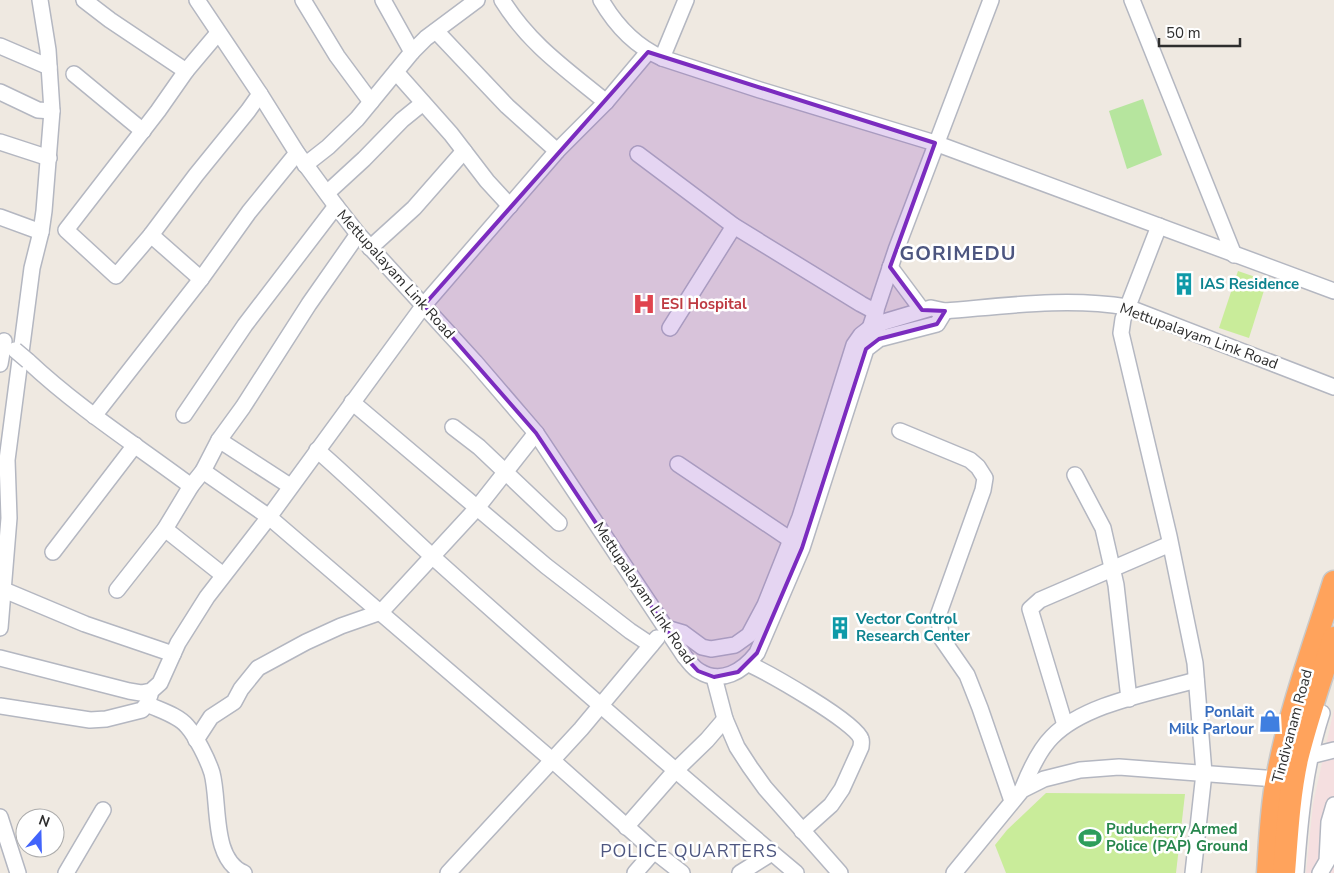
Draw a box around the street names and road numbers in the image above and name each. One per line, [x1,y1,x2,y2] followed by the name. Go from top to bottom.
[333,205,459,343] street label: Mettupalayam Link Road
[1117,298,1281,374] street label: Mettupalayam Link Road
[589,518,699,668] street label: Mettupalayam Link Road
[1267,667,1317,785] street label: Tindivanam Road

